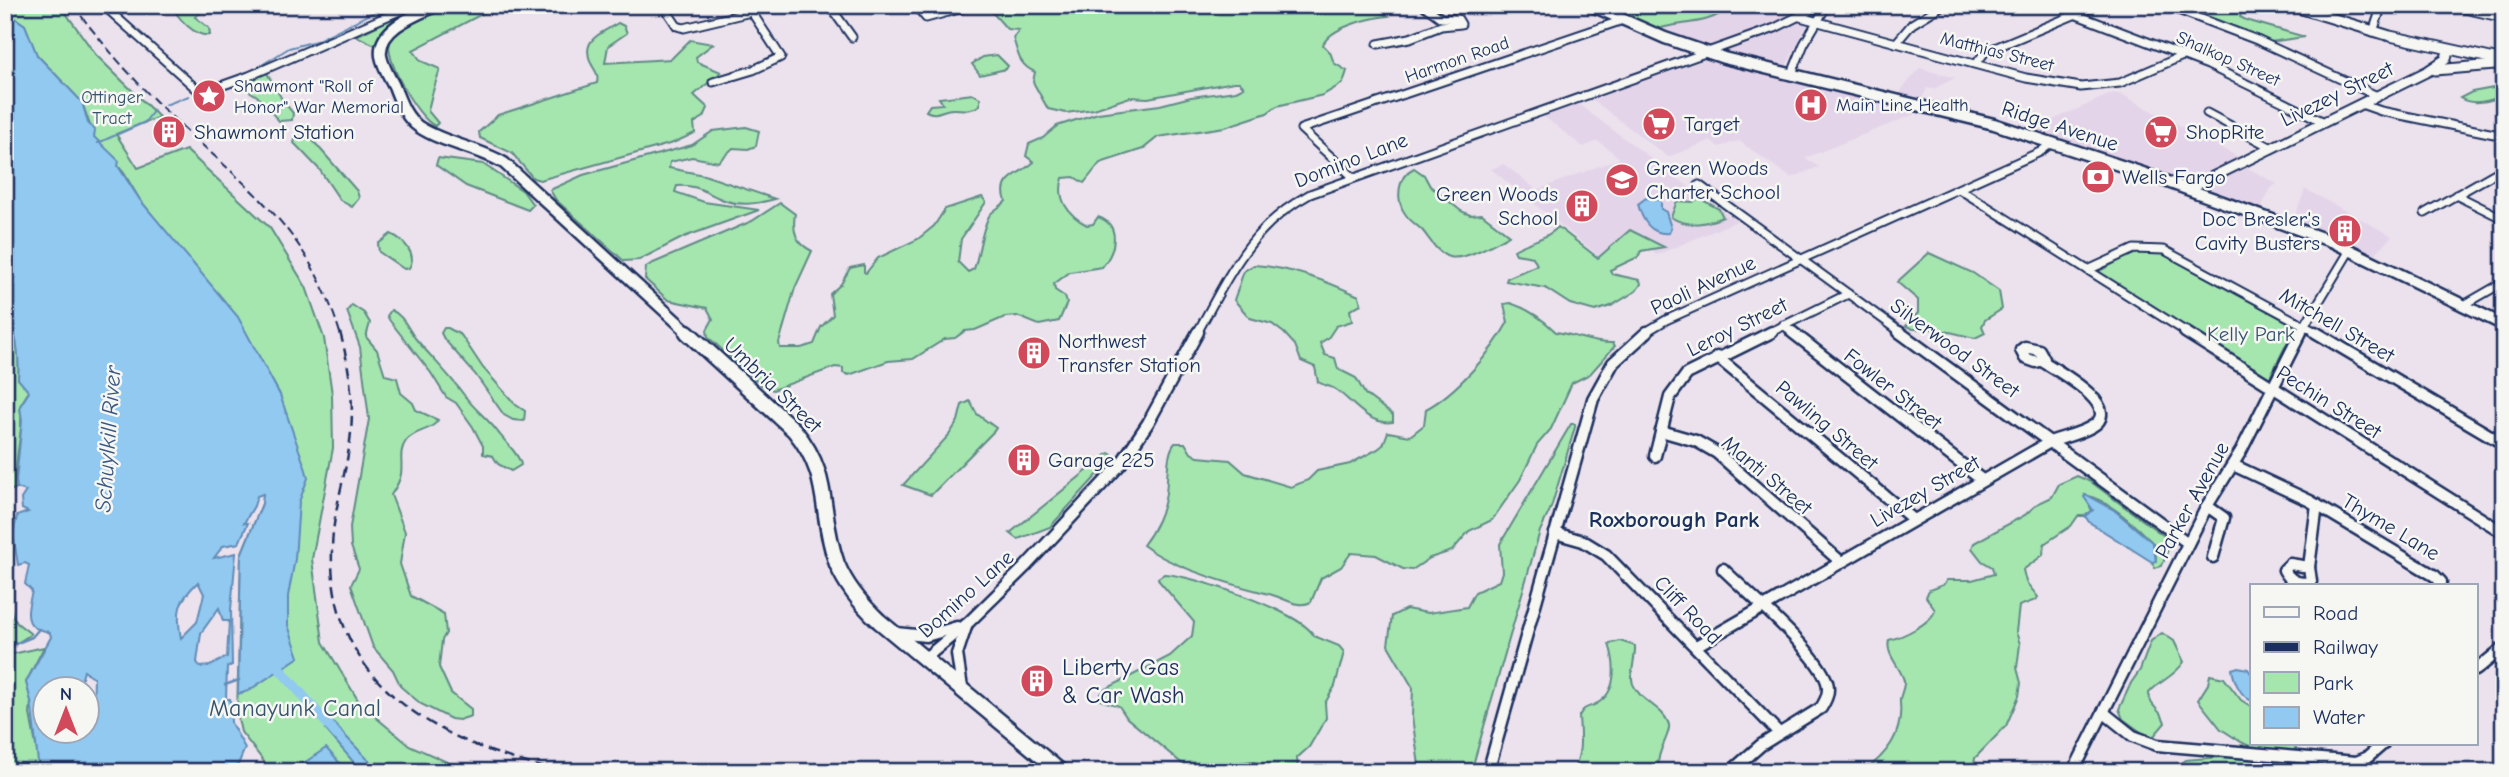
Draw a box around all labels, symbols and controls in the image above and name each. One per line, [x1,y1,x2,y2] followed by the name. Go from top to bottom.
[2173,27,2284,92] street label: Shalkop Street
[1938,28,2057,76] street label: Matthias Street
[1402,32,1512,88] street label: Harmon Road
[2277,56,2398,132] street label: Livezey Street
[234,76,404,118] place label: Shawmont "Roll of Honor" War Memorial
[190,77,228,115] place icon: Shawmont "Roll of Honor" War Memorial
[1792,86,1830,124] hospital icon: Main Line Health
[81,87,144,129] park label: Ottinger Tract
[1836,95,1969,116] place label: Main Line Health
[1999,96,2121,156] street label: Ridge Avenue
[1640,105,1678,143] supermarket icon: Target
[1684,112,1740,136] place label: Target
[150,113,188,151] building icon: Shawmont Station
[2142,113,2180,151] supermarket icon: ShopRite
[194,120,355,144] place label: Shawmont Station
[2186,120,2264,144] place label: ShopRite
[1291,127,1411,193] street label: Domino Lane
[1646,156,1780,204] place label: Green Woods Charter School
[2079,158,2117,196] bank icon: Wells Fargo
[1603,161,1641,199] school or university icon: Green Woods Charter School
[2122,165,2226,189] place label: Wells Fargo
[1436,182,1558,230] place label: Green Woods School
[1563,187,1601,225] building icon: Green Woods School
[2195,207,2320,255] place label: Doc Bresler's Cavity Busters
[2326,212,2364,250] building icon: Doc Bresler's Cavity Busters
[1647,250,1759,320] street label: Paoli Avenue
[2275,282,2399,368] street label: Mitchell Street
[1683,292,1792,362] street label: Leroy Street
[1886,293,2025,403] street label: Silverwood Street
[2207,322,2295,346] park label: Kelly Park
[1058,329,1201,377] place label: Northwest Transfer Station
[719,332,828,438] street label: Umbria Street
[1015,334,1053,372] building icon: Northwest Transfer Station
[1839,343,1947,435] street label: Fowler Street
[2272,360,2387,444] street label: Pechin Street
[89,364,127,513] water label: Schuylkill River
[1771,375,1884,475] street label: Pawling Street
[1717,430,1818,520] street label: Manti Street
[2150,438,2234,562] street label: Parker Avenue
[1005,441,1043,479] building icon: Garage 225
[1048,448,1155,472] place label: Garage 225
[1866,450,1985,532] street label: Livezey Street
[2338,488,2444,566] street label: Thyme Lane
[1589,506,1759,533] district label: Roxborough Park
[914,545,1018,643] street label: Domino Lane
[1649,571,1727,649] street label: Cliff Road
[2250,584,2478,746] legend
[2313,601,2358,625] text: Road
[2313,635,2378,659] text: Railway
[1062,653,1185,709] place label: Liberty Gas & Car Wash
[1018,662,1056,700] building icon: Liberty Gas & Car Wash
[2313,671,2353,695] text: Park
[32,676,102,746] north arrow
[60,683,72,705] text: N
[209,694,381,722] park label: Manayunk Canal
[2313,705,2366,729] text: Water

